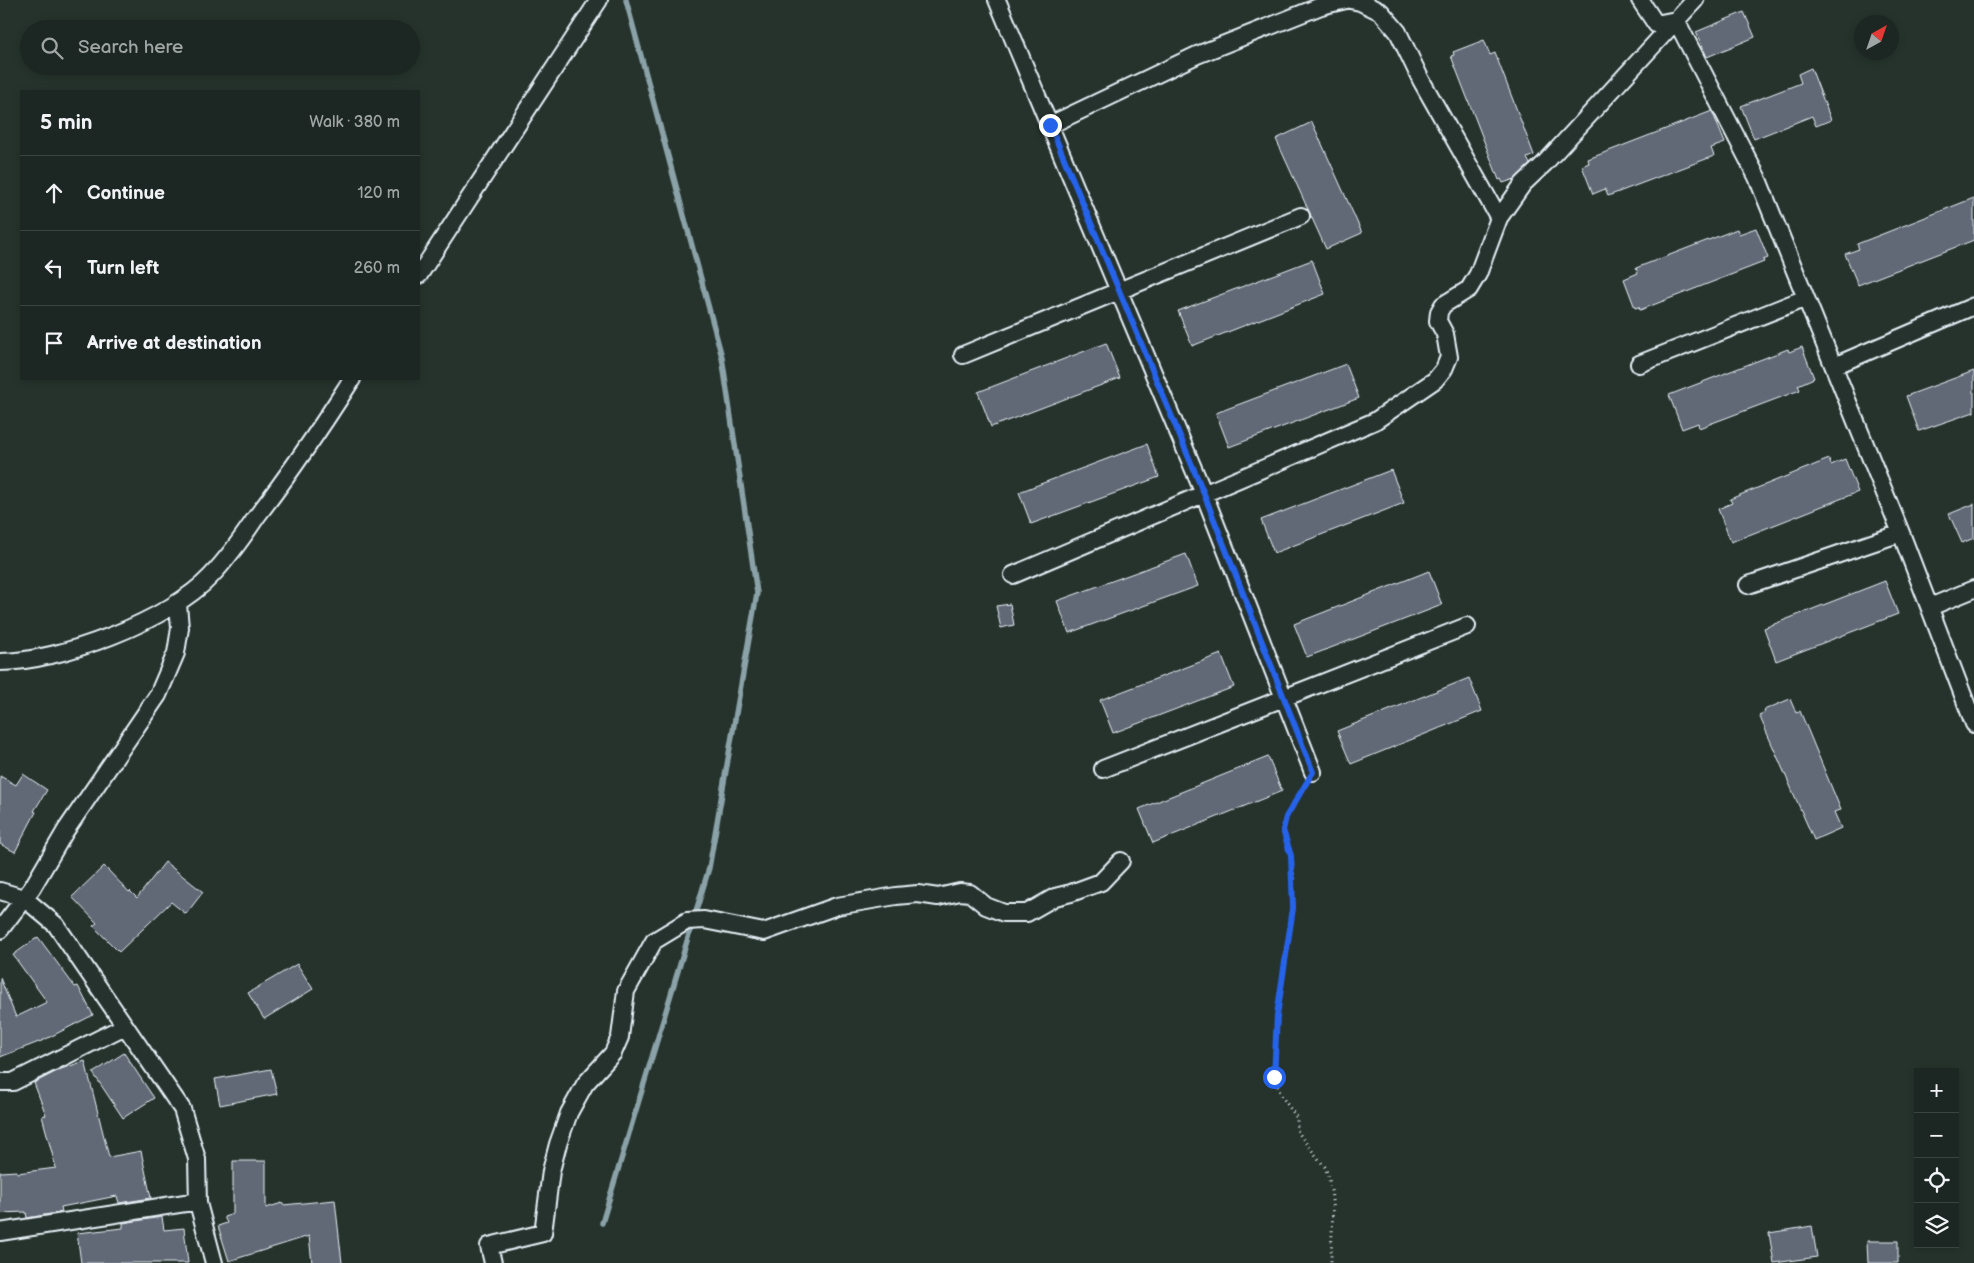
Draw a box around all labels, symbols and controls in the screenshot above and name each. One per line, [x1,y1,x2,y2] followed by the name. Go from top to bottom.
[1854,15,1899,60] north arrow
[20,20,420,75] search box
[38,34,66,62] icon: search
[78,36,183,59] text: Search here
[40,110,93,135] text: 5 min
[309,113,400,132] text: Walk · 380 m
[1039,114,1062,137] route end
[40,179,68,207] icon: ahead
[87,182,165,205] text: Continue
[357,184,400,203] text: 120 m
[40,254,68,282] icon: left
[87,257,159,280] text: Turn left
[354,259,400,278] text: 260 m
[40,329,68,357] icon: arrive
[87,332,262,355] text: Arrive at destination
[1263,1066,1286,1089] route start
[1914,1068,1959,1248] map controls
[1914,1068,1959,1113] button: +
[1914,1113,1959,1158] button: −
[1914,1158,1959,1203] button: locate
[1914,1203,1959,1248] button: layers

